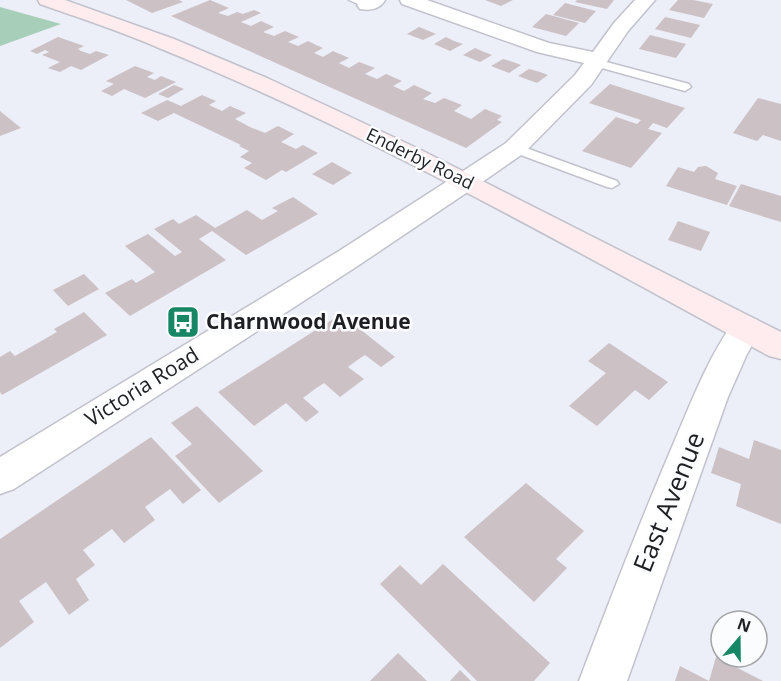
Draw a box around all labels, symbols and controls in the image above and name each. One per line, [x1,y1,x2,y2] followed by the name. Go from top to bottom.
[363,122,478,195] street label: Enderby Road
[165,304,201,340] bus stop icon: Charnwood Avenue
[206,307,411,335] place label: Charnwood Avenue
[79,340,204,432] street label: Victoria Road
[624,426,712,577] street label: East Avenue
[709,609,769,669] north arrow
[734,612,754,637] text: N

